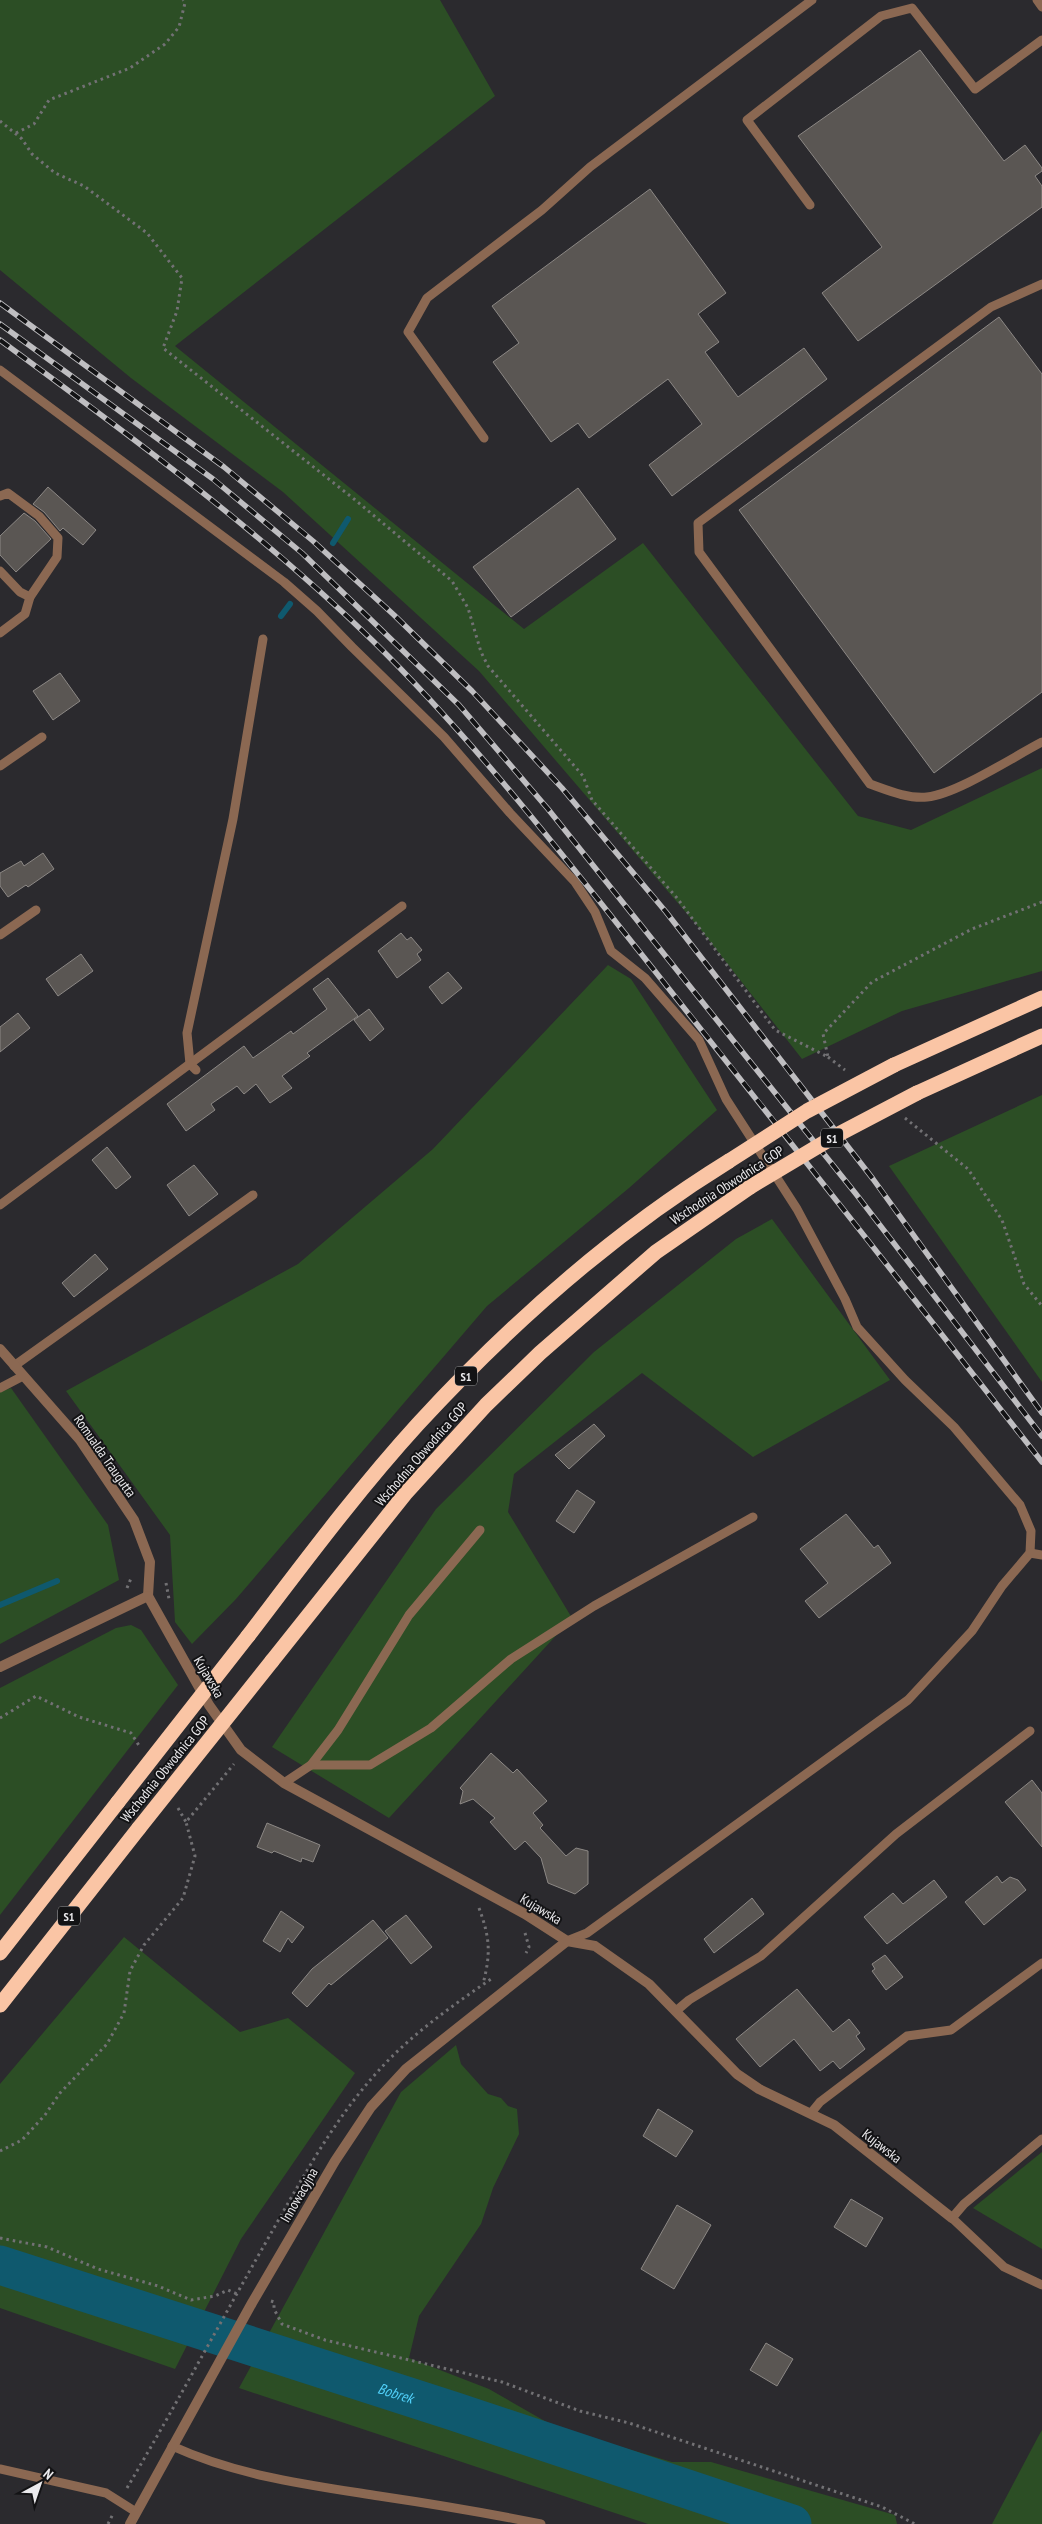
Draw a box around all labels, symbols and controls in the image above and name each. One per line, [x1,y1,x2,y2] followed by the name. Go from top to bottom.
[821,1128,843,1148] road number: S1
[667,1141,787,1229] street label: Wschodnia Obwodnica GOP
[455,1366,477,1385] road number: S1
[371,1398,471,1510] street label: Wschodnia Obwodnica GOP
[70,1411,140,1501] street label: Romualda Traugutta
[190,1653,228,1701] street label: Kujawska
[116,1712,214,1826] street label: Wschodnia Obwodnica GOP
[517,1890,565,1928] street label: Kujawska
[58,1906,80,1925] road number: S1
[859,2125,905,2167] street label: Kujawska
[276,2164,322,2226] street label: Innowacyjna
[376,2378,418,2408] water label: Bobrek
[15,2459,65,2509] north arrow
[40,2465,57,2483] text: N

